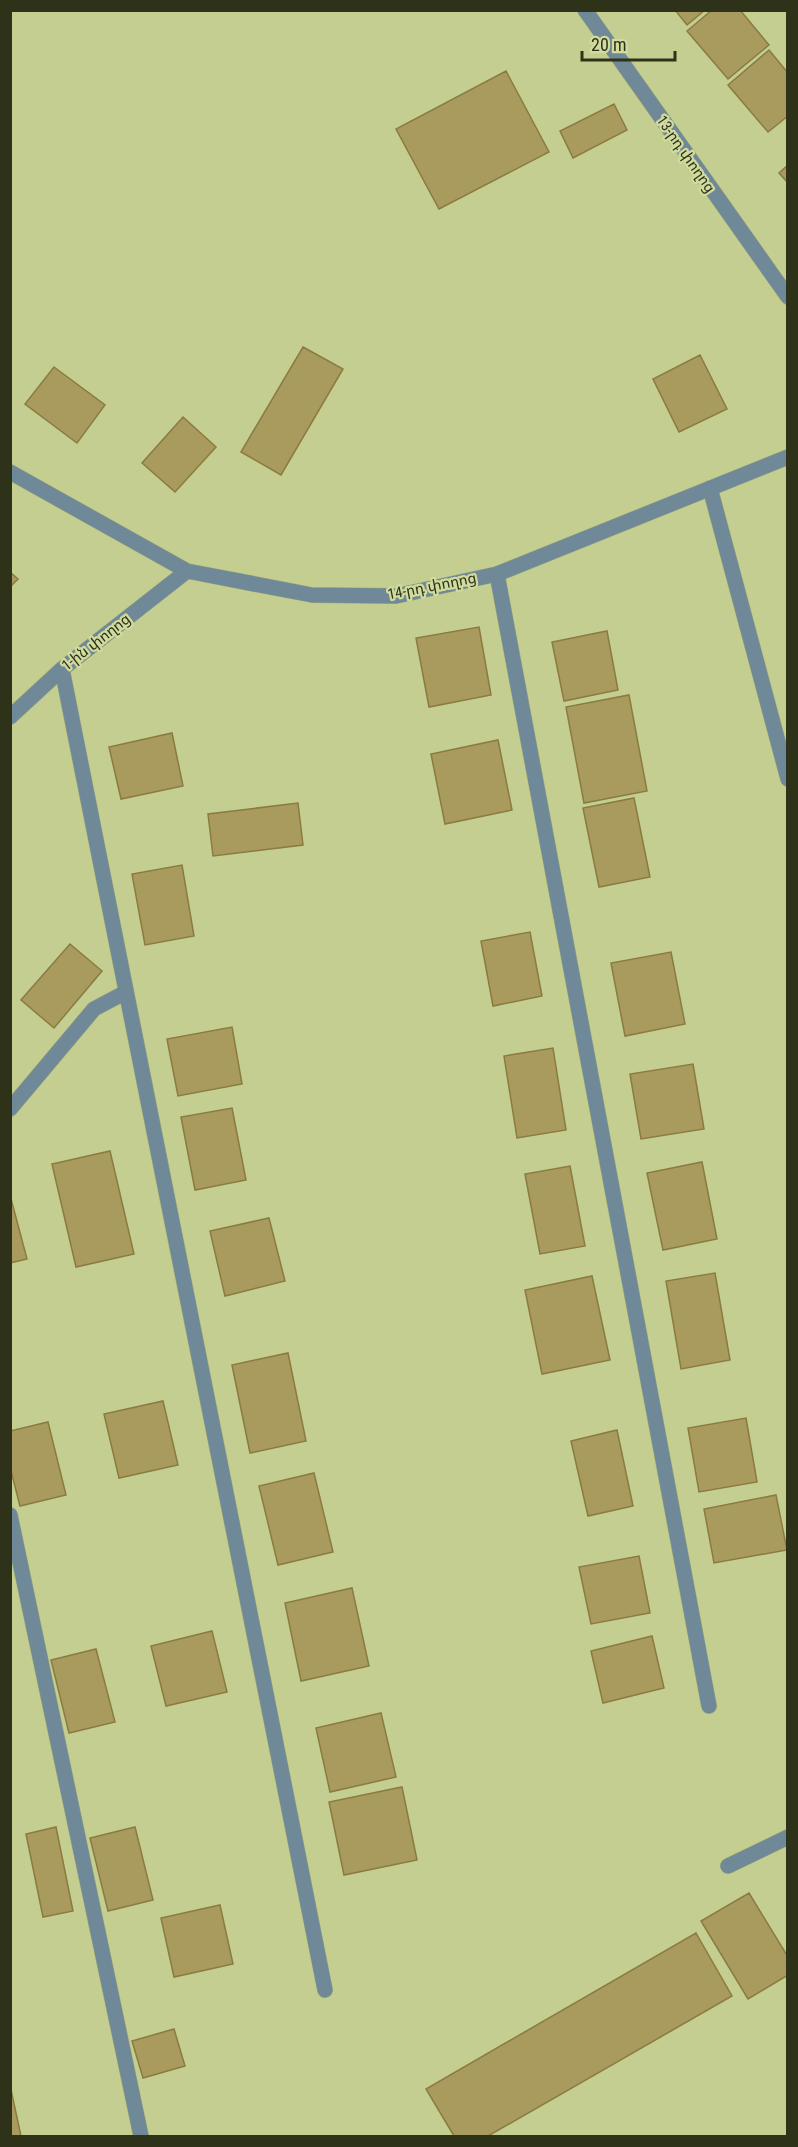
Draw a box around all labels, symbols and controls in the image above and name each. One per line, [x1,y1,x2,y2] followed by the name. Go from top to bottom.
[582,24,675,62] scale bar
[591,34,626,55] text: 20 m
[653,112,719,196] street label: 13-րդ փողոց
[386,569,478,603] street label: 14-րդ փողոց
[58,610,134,674] street label: 1-ին փողոց

